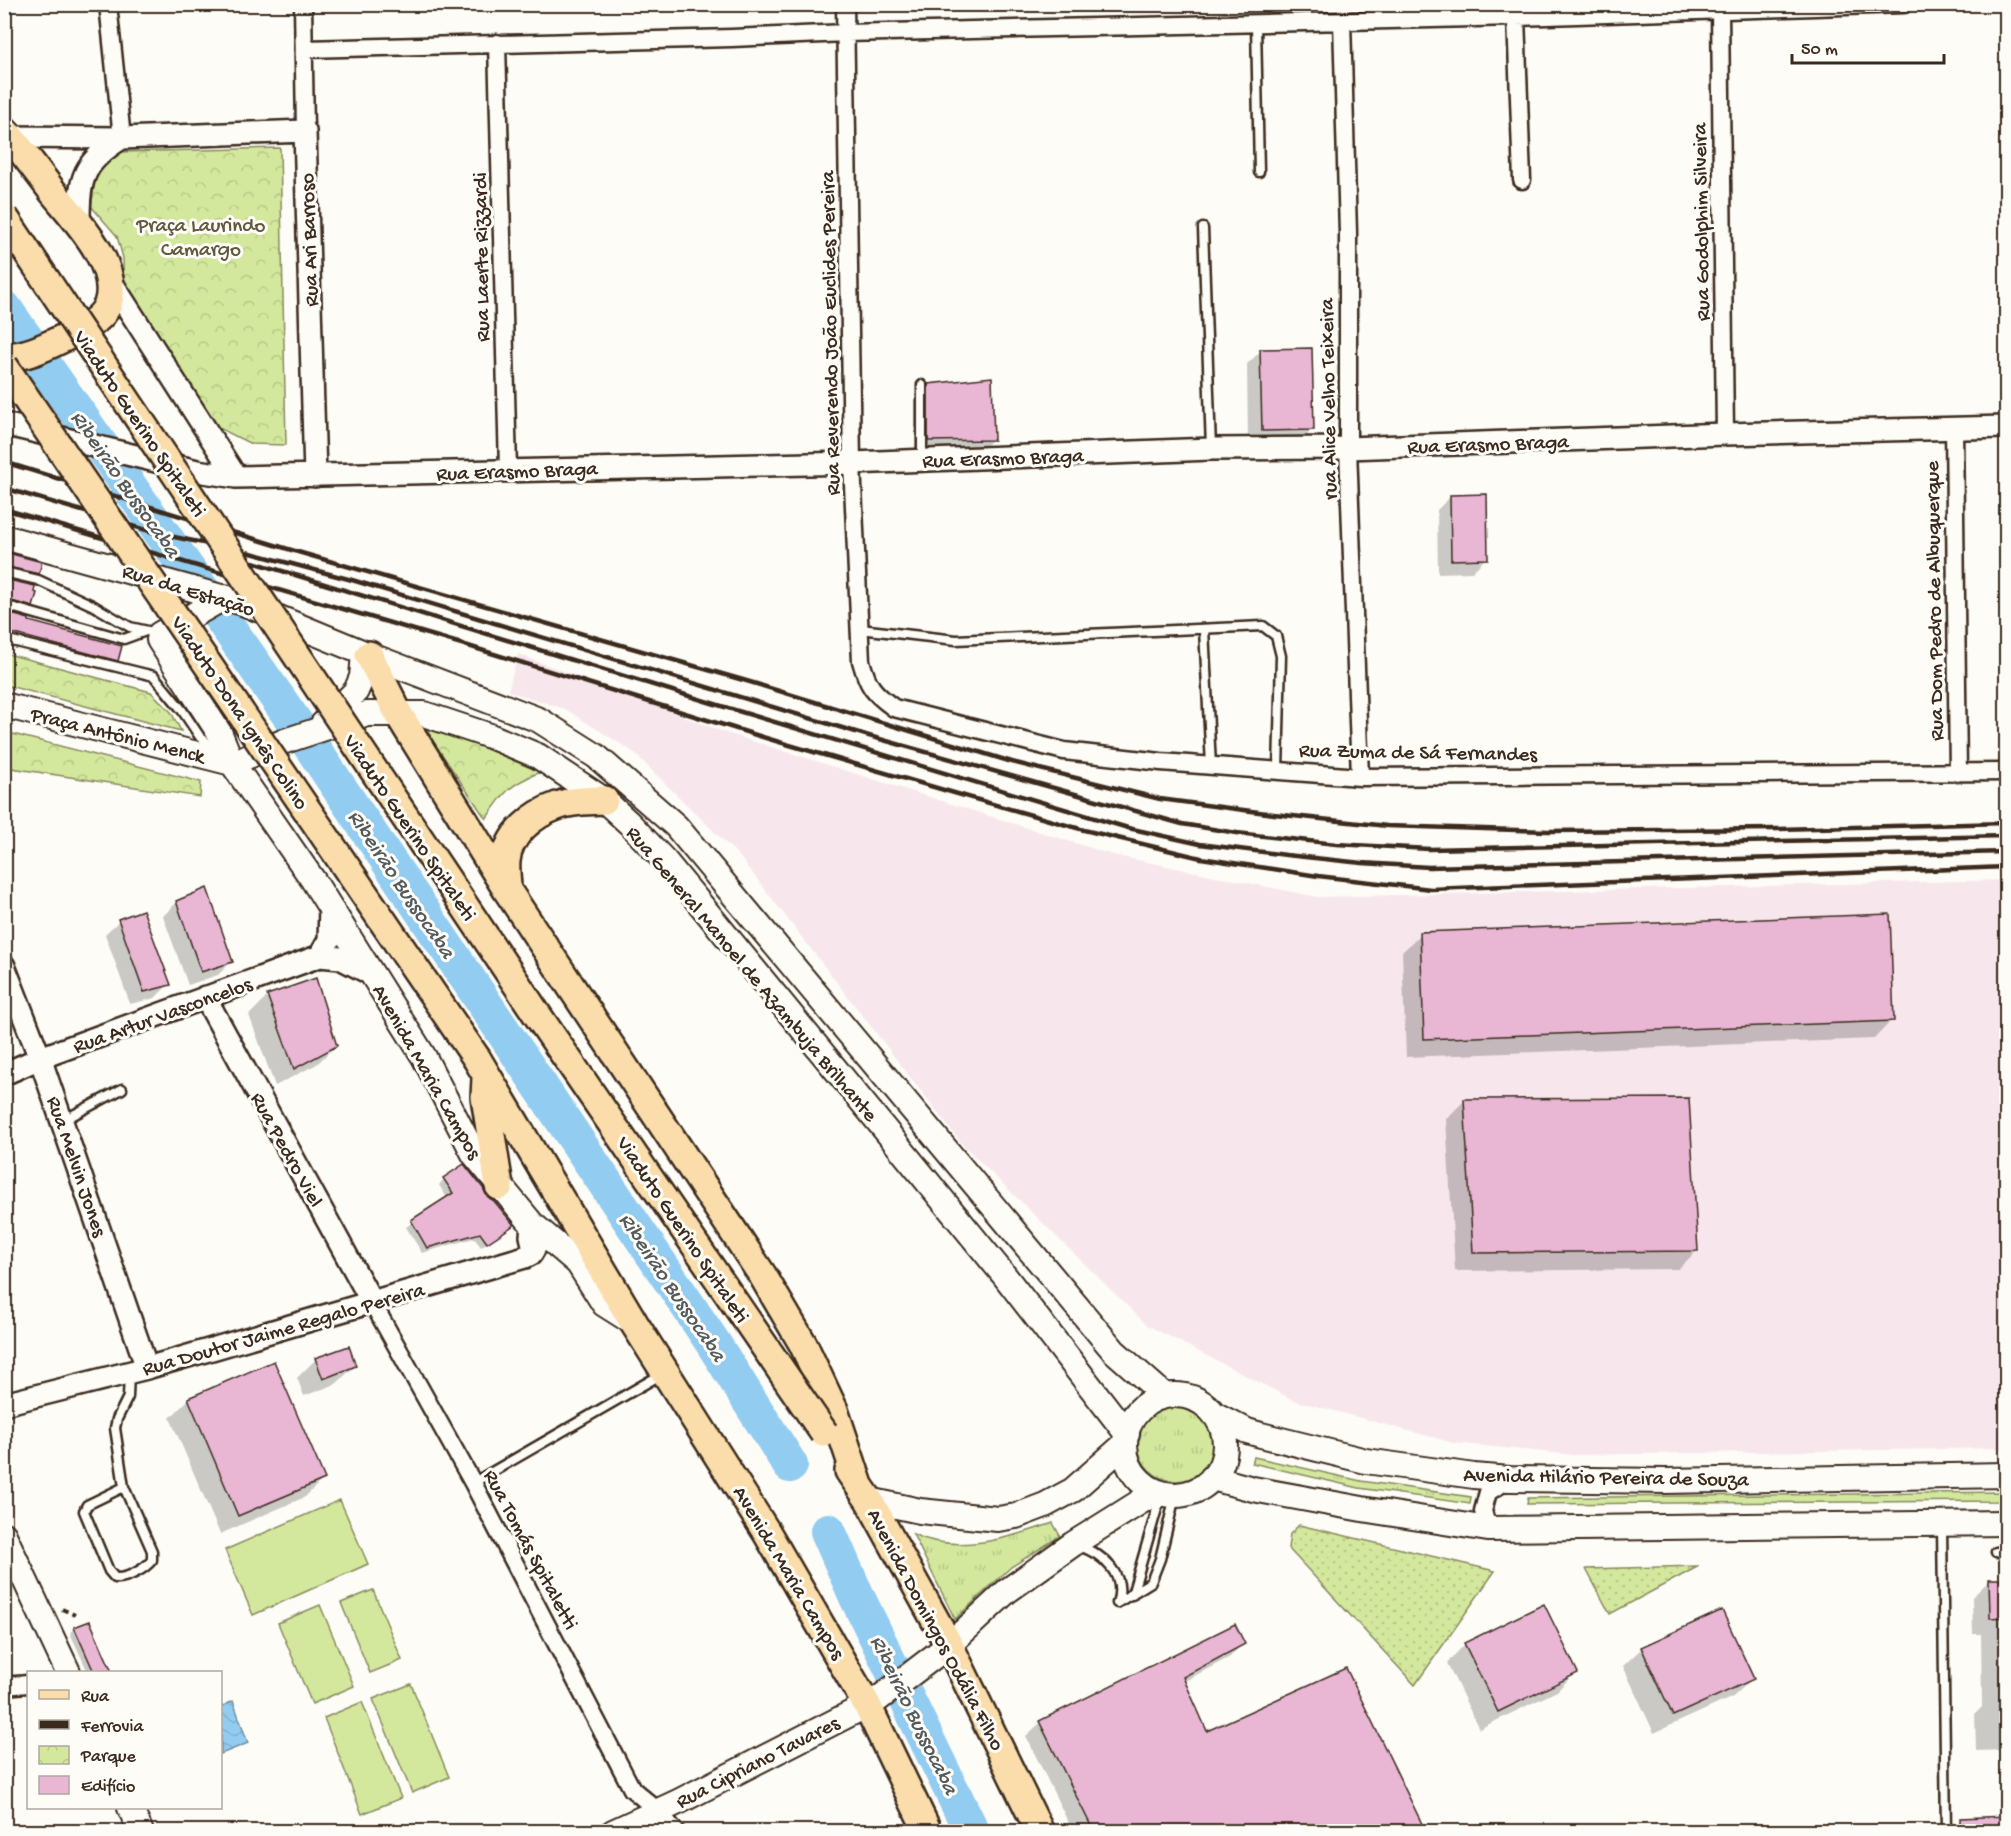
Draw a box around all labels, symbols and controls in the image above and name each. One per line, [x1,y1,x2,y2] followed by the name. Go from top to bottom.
[1792,27,1944,65] scale bar
[1801,40,1838,61] text: 50 m
[1689,121,1718,321] street label: Rua Godolphim Silveira
[817,169,848,496] street label: Rua Reverendo João Euclides Pereira
[470,172,497,342] street label: Rua Laerte Rizzardi
[297,173,326,307] street label: Rua Ari Barroso
[136,215,266,264] park label: Praça Laurindo Camargo
[1316,297,1345,500] street label: rua Alice Velho Teixeira
[66,326,210,523] street label: Viaduto Guerino Spitaleti
[63,407,185,565] water label: Ribeirão Bussocaba
[1407,431,1571,462] street label: Rua Erasmo Braga
[922,445,1086,476] street label: Rua Erasmo Braga
[436,458,600,489] street label: Rua Erasmo Braga
[1922,460,1951,741] street label: Rua Dom Pedro de Albuquerque
[119,560,257,624] street label: Rua da Estação
[163,611,312,816] street label: Viaduto Dona Ignês Colino
[27,703,209,772] street label: Praça Antônio Menck
[336,730,480,927] street label: Viaduto Guerino Spitaleti
[1298,740,1539,769] street label: Rua Zuma de Sá Fernandes
[340,806,460,966] water label: Ribeirão Bussocaba
[619,822,882,1129] street label: Rua General Manoel de Azambuja Brilhante
[70,973,257,1061] street label: Rua Artur Vasconcelos
[365,981,486,1166] street label: Avenida Maria Campos
[243,1089,327,1212] street label: Rua Pedro Viel
[39,1094,111,1242] street label: Rua Melvin Jones
[609,1132,753,1329] street label: Viaduto Guerino Spitaleti
[611,1209,731,1369] water label: Ribeirão Bussocaba
[140,1279,429,1384] street label: Rua Doutor Jaime Regalo Pereira
[1463,1465,1750,1495] street label: Avenida Hilário Pereira de Souza
[476,1466,582,1635] street label: Rua Tomás Spitaletti
[725,1483,849,1666] street label: Avenida Maria Campos
[859,1506,1008,1756] street label: Avenida Domingos Odália Filho
[863,1632,963,1801] water label: Ribeirão Bussocaba
[27,1671,222,1809] legend
[81,1687,110,1708] text: Rua
[673,1712,846,1816] street label: Rua Cipriano Tavares
[80,1717,144,1738] text: Ferrovia
[80,1747,137,1768] text: Parque
[81,1777,135,1798] text: Edifício

